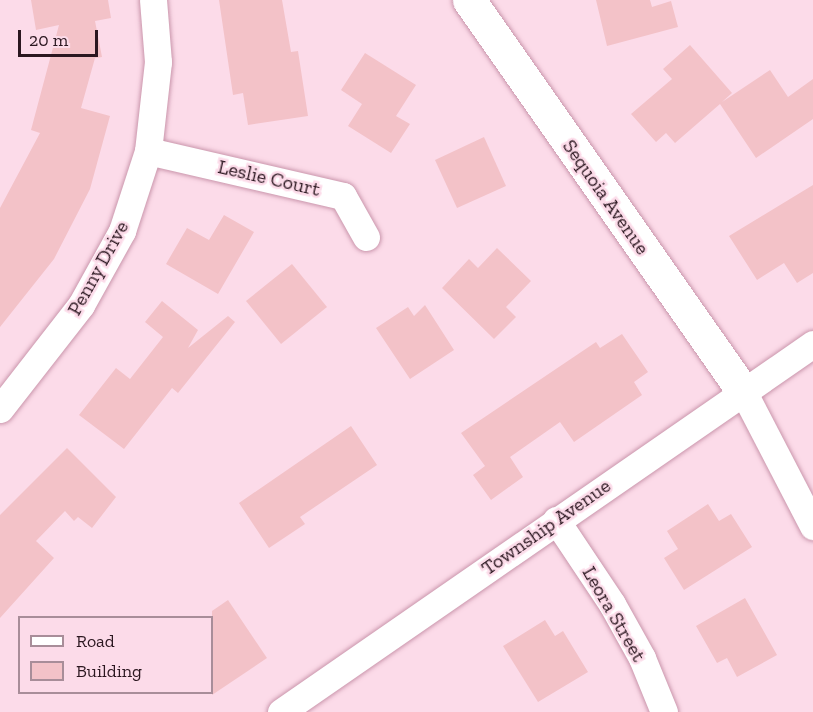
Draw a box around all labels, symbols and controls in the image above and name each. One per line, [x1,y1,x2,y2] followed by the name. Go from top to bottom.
[21,18,100,56] scale bar
[29,29,68,51] text: 20 m
[557,135,655,259] street label: Sequoia Avenue
[216,155,322,201] street label: Leslie Court
[62,216,134,320] street label: Penny Drive
[477,473,615,581] street label: Township Avenue
[577,562,651,666] street label: Leora Street
[18,616,213,694] legend
[76,630,115,652] text: Road
[76,660,142,682] text: Building

